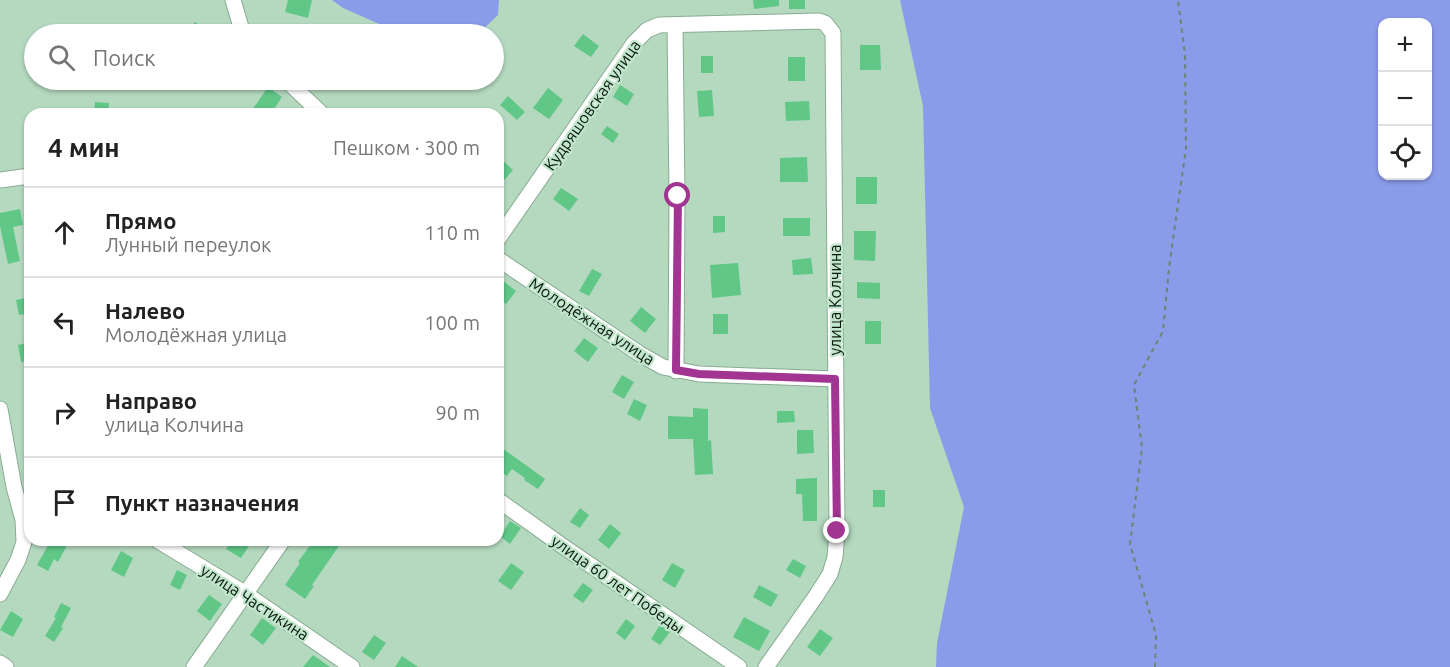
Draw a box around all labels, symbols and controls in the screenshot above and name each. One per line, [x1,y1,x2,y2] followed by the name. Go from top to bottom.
[1378,18,1432,180] map controls
[1378,18,1432,72] button: +
[24,24,504,90] search box
[540,36,644,174] street label: Кудряшовская улица
[45,41,78,74] icon: search
[93,45,156,70] text: Поиск
[1378,72,1432,126] button: −
[1378,126,1432,180] button: locate
[48,133,120,162] text: 4 мин
[333,136,480,159] text: Пешком · 300 m
[664,182,690,208] route start
[105,208,176,233] text: Прямо
[48,216,81,249] icon: ahead
[424,221,480,244] text: 110 m
[105,233,271,256] text: Лунный переулок
[826,244,844,356] street label: улица Колчина
[526,274,658,368] street label: Молодёжная улица
[105,298,185,323] text: Налево
[48,306,81,339] icon: left
[424,311,480,334] text: 100 m
[105,323,287,346] text: Молодёжная улица
[105,388,197,413] text: Направо
[48,396,81,429] icon: right
[436,401,480,424] text: 90 m
[105,413,244,436] text: улица Колчина
[48,486,81,519] icon: arrive
[105,490,299,515] text: Пункт назначения
[823,517,849,543] route end
[548,531,688,637] street label: улица 60 лет Победы
[198,560,312,644] street label: улица Частикина

